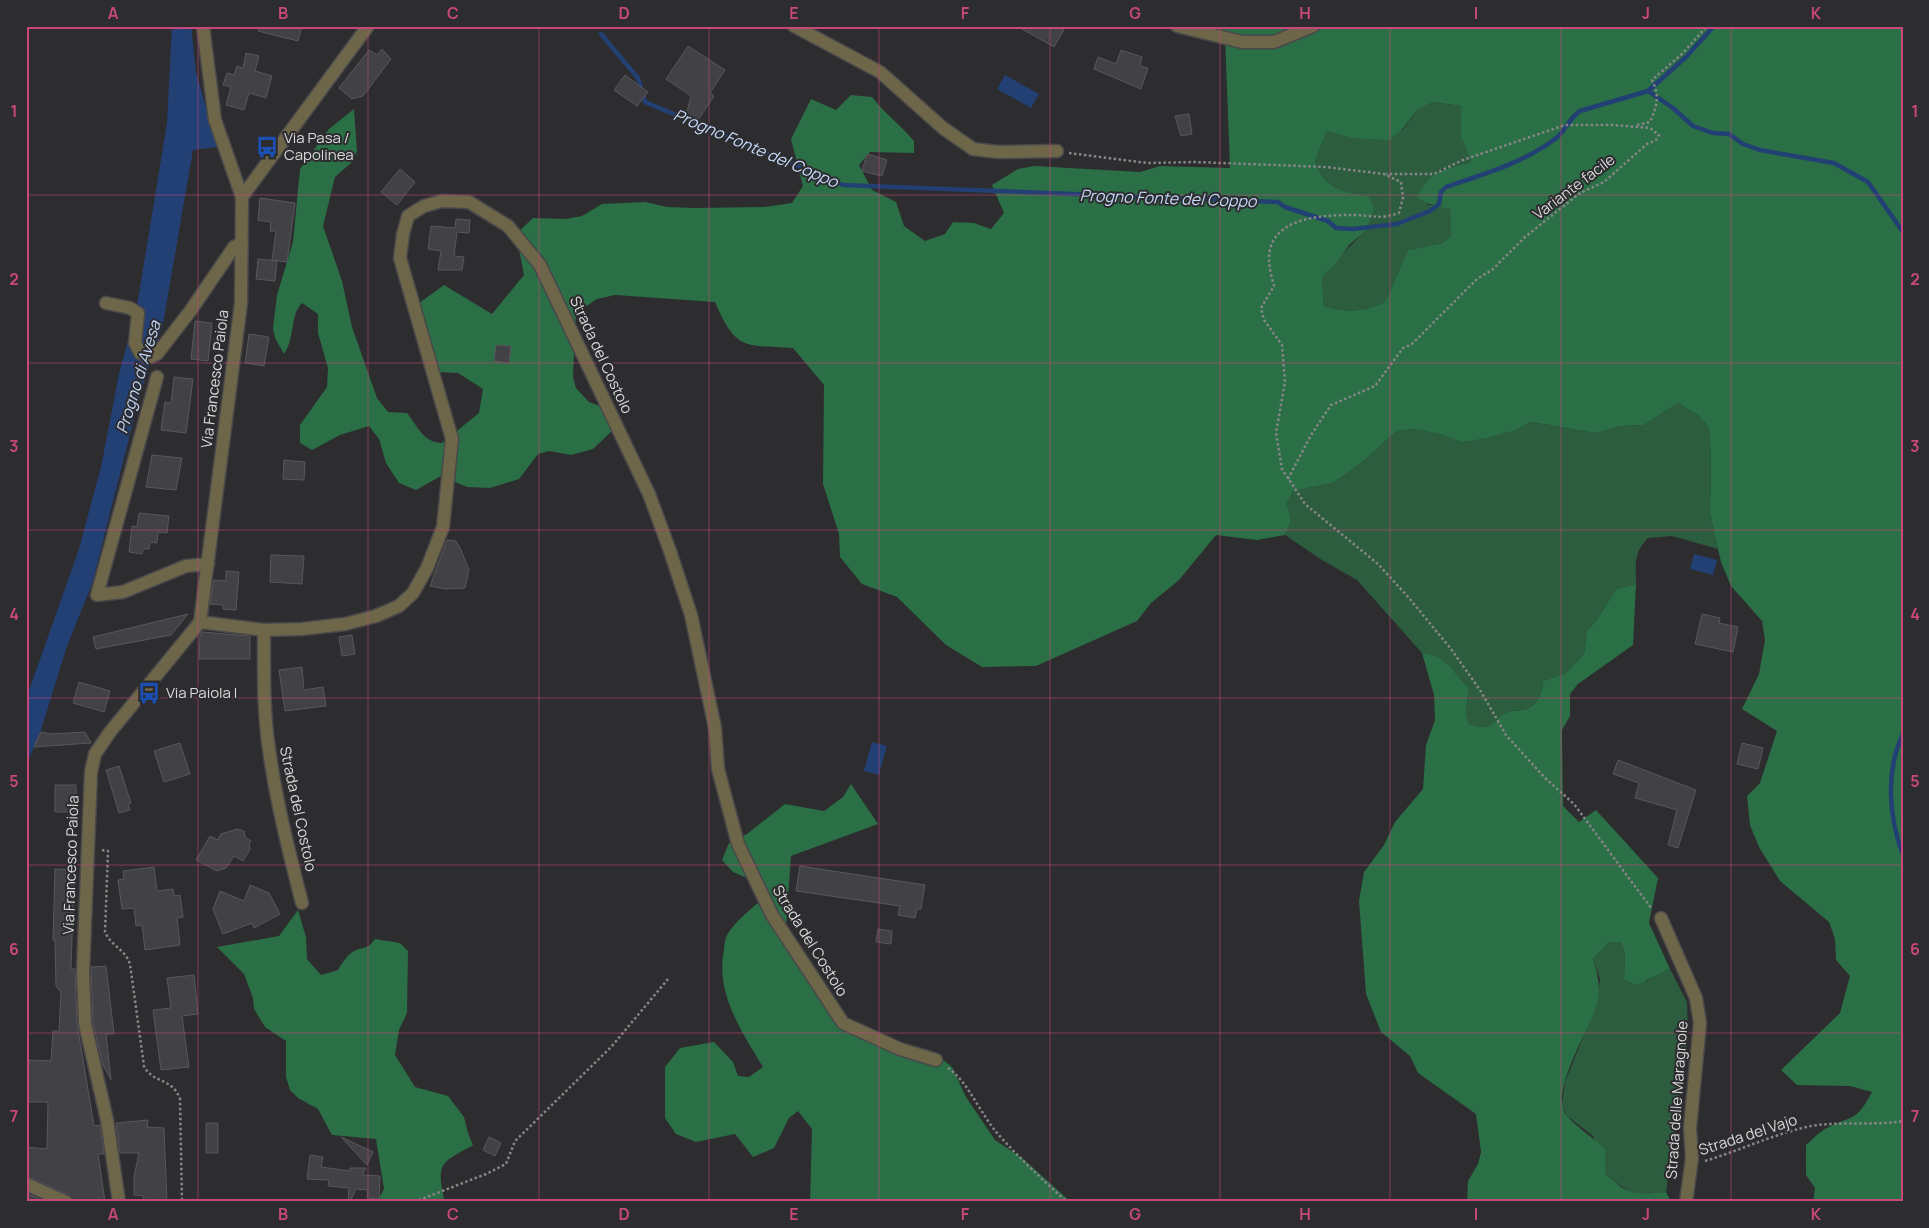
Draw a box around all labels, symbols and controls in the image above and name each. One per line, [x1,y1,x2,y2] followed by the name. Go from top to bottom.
[108,2,119,24] text: A
[278,2,288,24] text: B
[447,2,459,24] text: C
[618,2,630,24] text: D
[789,2,799,24] text: E
[961,2,970,24] text: F
[1129,2,1141,24] text: G
[1299,2,1311,24] text: H
[1474,2,1478,24] text: I
[1642,2,1650,24] text: J
[1811,2,1822,24] text: K
[10,100,18,122] text: 1
[1911,100,1919,122] text: 1
[670,103,843,193] water label: Progno Fonte del Coppo
[284,127,354,165] place label: Via Pasa / Capolinea
[254,134,280,160] bus stop icon: Via Pasa / Capolinea
[1528,149,1619,224] street label: Variante facile
[1079,184,1258,212] water label: Progno Fonte del Coppo
[9,268,19,290] text: 2
[1910,268,1920,290] text: 2
[565,293,638,417] street label: Strada del Costolo
[196,308,233,449] street label: Via Francesco Paiola
[110,317,166,436] water label: Progno di Avesa
[9,435,19,457] text: 3
[1910,435,1920,457] text: 3
[9,603,19,625] text: 4
[1910,603,1920,625] text: 4
[136,680,162,706] bus stop icon: Via Paiola I
[166,682,237,703] place label: Via Paiola I
[275,744,322,874] street label: Strada del Costolo
[9,770,19,792] text: 5
[1910,770,1920,792] text: 5
[58,795,83,935] street label: Via Francesco Paiola
[768,881,853,1000] street label: Strada del Costolo
[9,938,19,960] text: 6
[1910,938,1920,960] text: 6
[1660,1020,1693,1180] street label: Strada delle Maragnole
[10,1105,18,1127] text: 7
[1911,1105,1919,1127] text: 7
[1696,1109,1800,1160] street label: Strada del Vajo
[108,1203,119,1225] text: A
[278,1203,288,1225] text: B
[447,1203,459,1225] text: C
[618,1203,630,1225] text: D
[789,1203,799,1225] text: E
[961,1203,970,1225] text: F
[1129,1203,1141,1225] text: G
[1299,1203,1311,1225] text: H
[1474,1203,1478,1225] text: I
[1642,1203,1650,1225] text: J
[1811,1203,1822,1225] text: K

